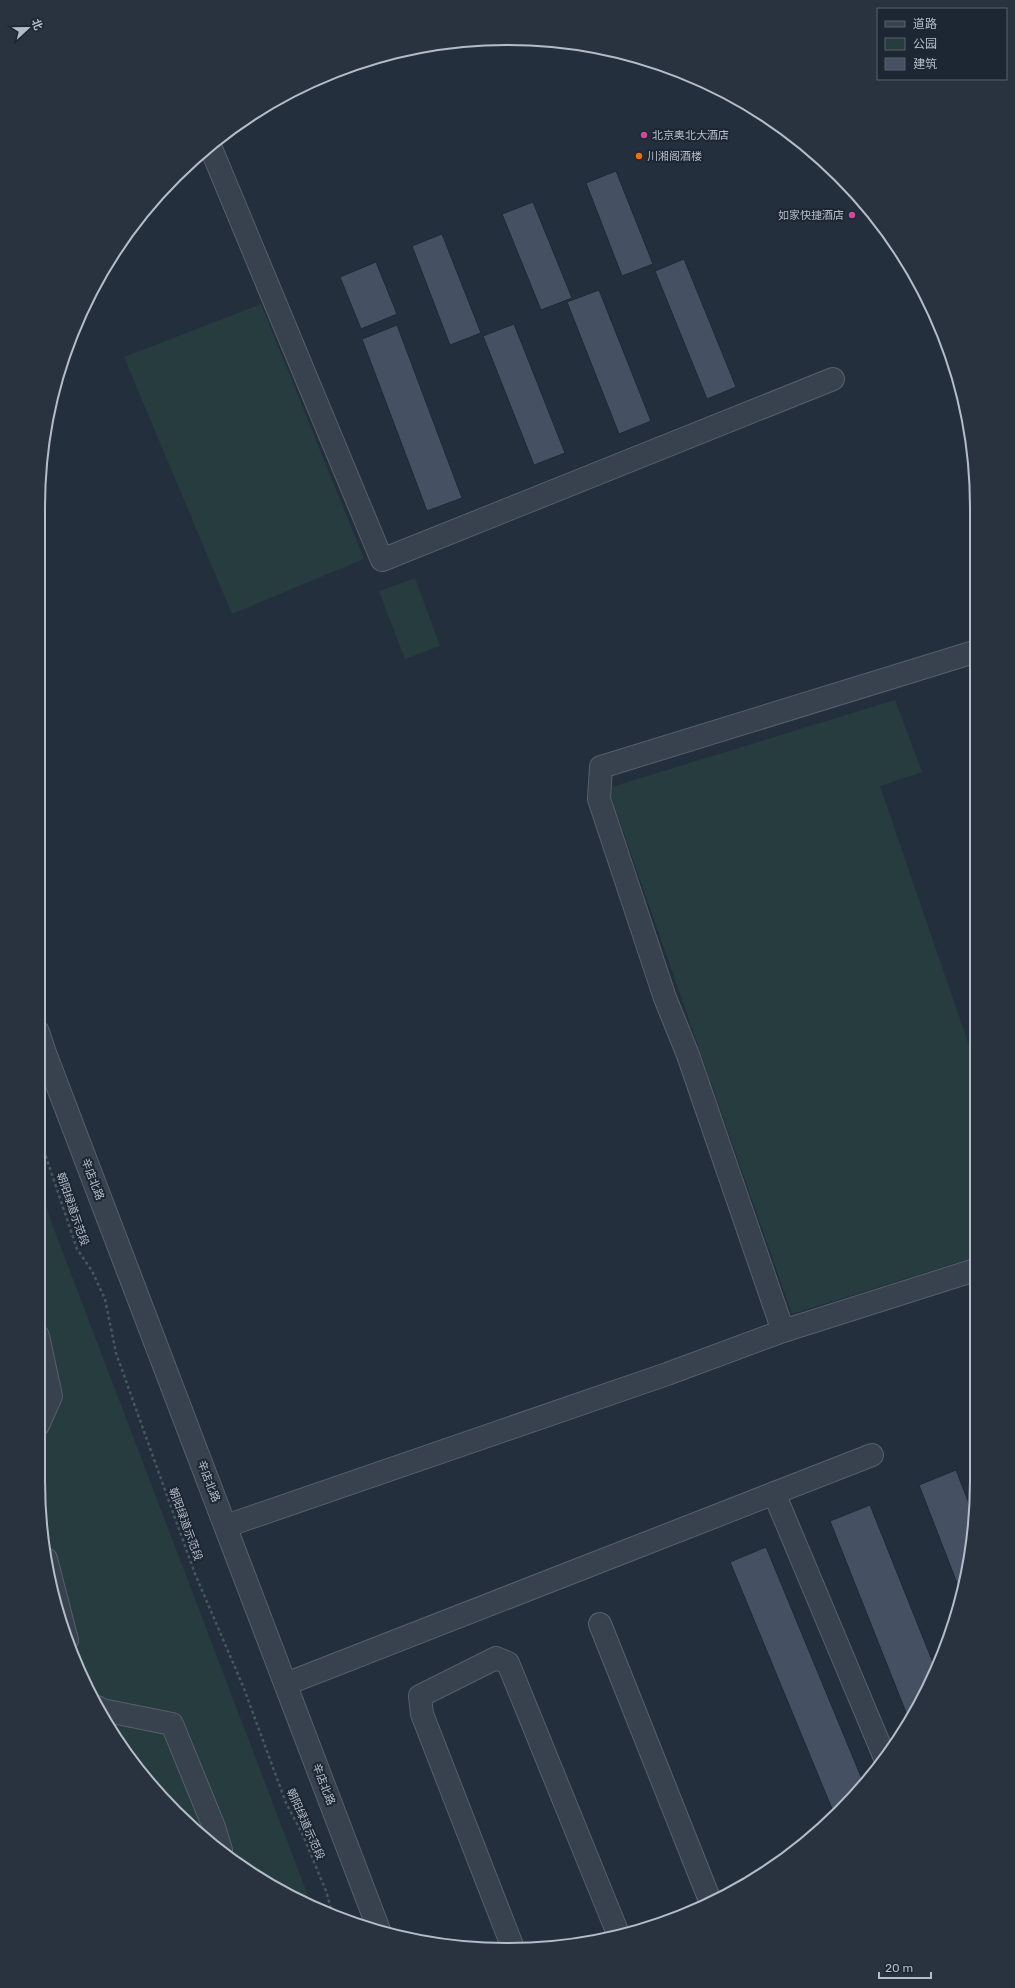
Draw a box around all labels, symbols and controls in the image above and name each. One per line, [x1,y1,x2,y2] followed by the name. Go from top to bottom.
[8,8,48,48] north arrow
[877,8,1007,80] legend
[29,17,45,32] text: 北
[913,17,937,31] text: 道路
[913,37,937,51] text: 公园
[913,57,937,71] text: 建筑
[652,129,729,142] place label: 北京奥北大酒店
[639,130,649,140] marker: 北京奥北大酒店
[647,150,702,163] place label: 川湘阁酒楼
[634,151,644,161] marker: 川湘阁酒楼
[778,209,844,222] place label: 如家快捷酒店
[847,210,857,220] marker: 如家快捷酒店
[79,1156,106,1202] street label: 辛店北路
[54,1171,91,1248] street label: 朝阳绿道示范段
[195,1458,222,1504] street label: 辛店北路
[166,1486,205,1563] street label: 朝阳绿道示范段
[310,1761,337,1807] street label: 辛店北路
[284,1786,327,1862] street label: 朝阳绿道示范段
[879,1954,931,1980] scale bar
[885,1961,913,1975] text: 20 m

